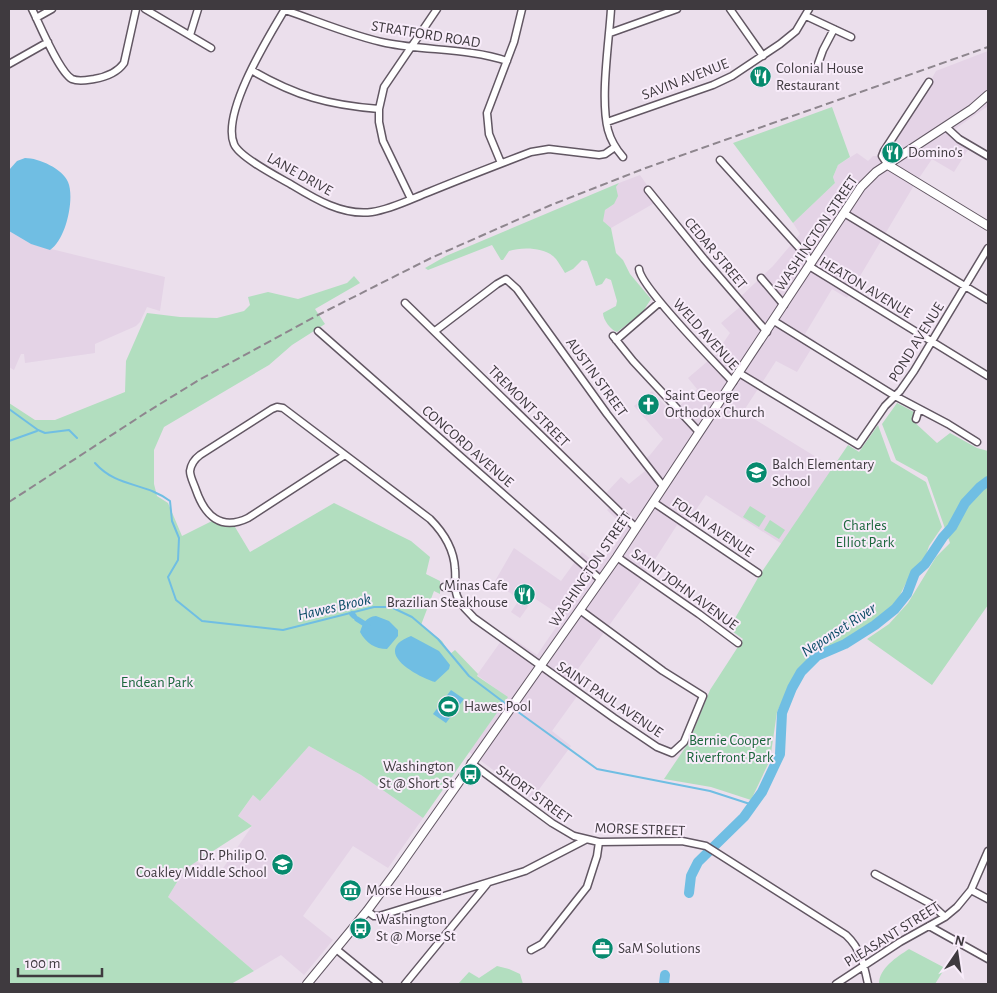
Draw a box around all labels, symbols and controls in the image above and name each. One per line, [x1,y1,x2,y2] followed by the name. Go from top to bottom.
[370,18,482,51] street label: STRATFORD ROAD
[640,56,731,103] street label: SAVIN AVENUE
[776,61,864,93] place label: Colonial House Restaurant
[748,65,772,89] restaurant icon: Colonial House Restaurant
[880,140,904,164] restaurant icon: Domino's
[908,145,963,160] place label: Domino's
[264,150,335,199] street label: LANE DRIVE
[772,172,861,294] street label: WASHINGTON STREET
[681,215,750,292] street label: CEDAR STREET
[817,254,915,321] street label: HEATON AVENUE
[670,296,741,373] street label: WELD AVENUE
[886,300,947,385] street label: POND AVENUE
[563,335,630,420] street label: AUSTIN STREET
[485,363,573,450] street label: TREMONT STREET
[665,388,765,420] place label: Saint George Orthodox Church
[637,392,661,416] church icon: Saint George Orthodox Church
[419,403,516,490] street label: CONCORD AVENUE
[772,457,875,489] place label: Balch Elementary School
[744,461,768,485] school or university icon: Balch Elementary School
[669,495,756,560] street label: FOLAN AVENUE
[546,508,635,630] street label: WASHINGTON STREET
[836,518,895,550] park label: Charles Elliot Park
[629,546,741,633] street label: SAINT JOHN AVENUE
[387,578,508,610] place label: Minas Cafe Brazilian Steakhouse
[512,582,536,606] restaurant icon: Minas Cafe Brazilian Steakhouse
[296,591,372,623] water label: Hawes Brook
[798,599,880,661] water label: Neponset River
[554,658,665,740] street label: SAINT PAUL AVENUE
[121,675,193,690] park label: Endean Park
[436,694,460,718] sports icon: Hawes Pool
[464,699,531,714] place label: Hawes Pool
[686,733,774,765] park label: Bernie Cooper Riverfront Park
[379,759,454,791] place label: Washington St @ Short St
[493,762,574,827] street label: SHORT STREET
[458,763,482,787] bus stop icon: Washington St @ Short St
[594,820,686,839] street label: MORSE STREET
[136,848,267,880] place label: Dr. Philip O. Coakley Middle School
[271,852,295,876] school or university icon: Dr. Philip O. Coakley Middle School
[338,878,362,902] museum icon: Morse House
[366,883,442,898] place label: Morse House
[842,899,943,970] street label: PLEASANT STREET
[376,912,456,944] place label: Washington St @ Morse St
[348,916,372,940] bus stop icon: Washington St @ Morse St
[932,928,982,978] north arrow
[953,933,966,949] text: N
[590,936,614,960] office icon: SaM Solutions
[618,941,700,956] place label: SaM Solutions
[18,946,101,978] scale bar
[25,956,60,971] text: 100 m

